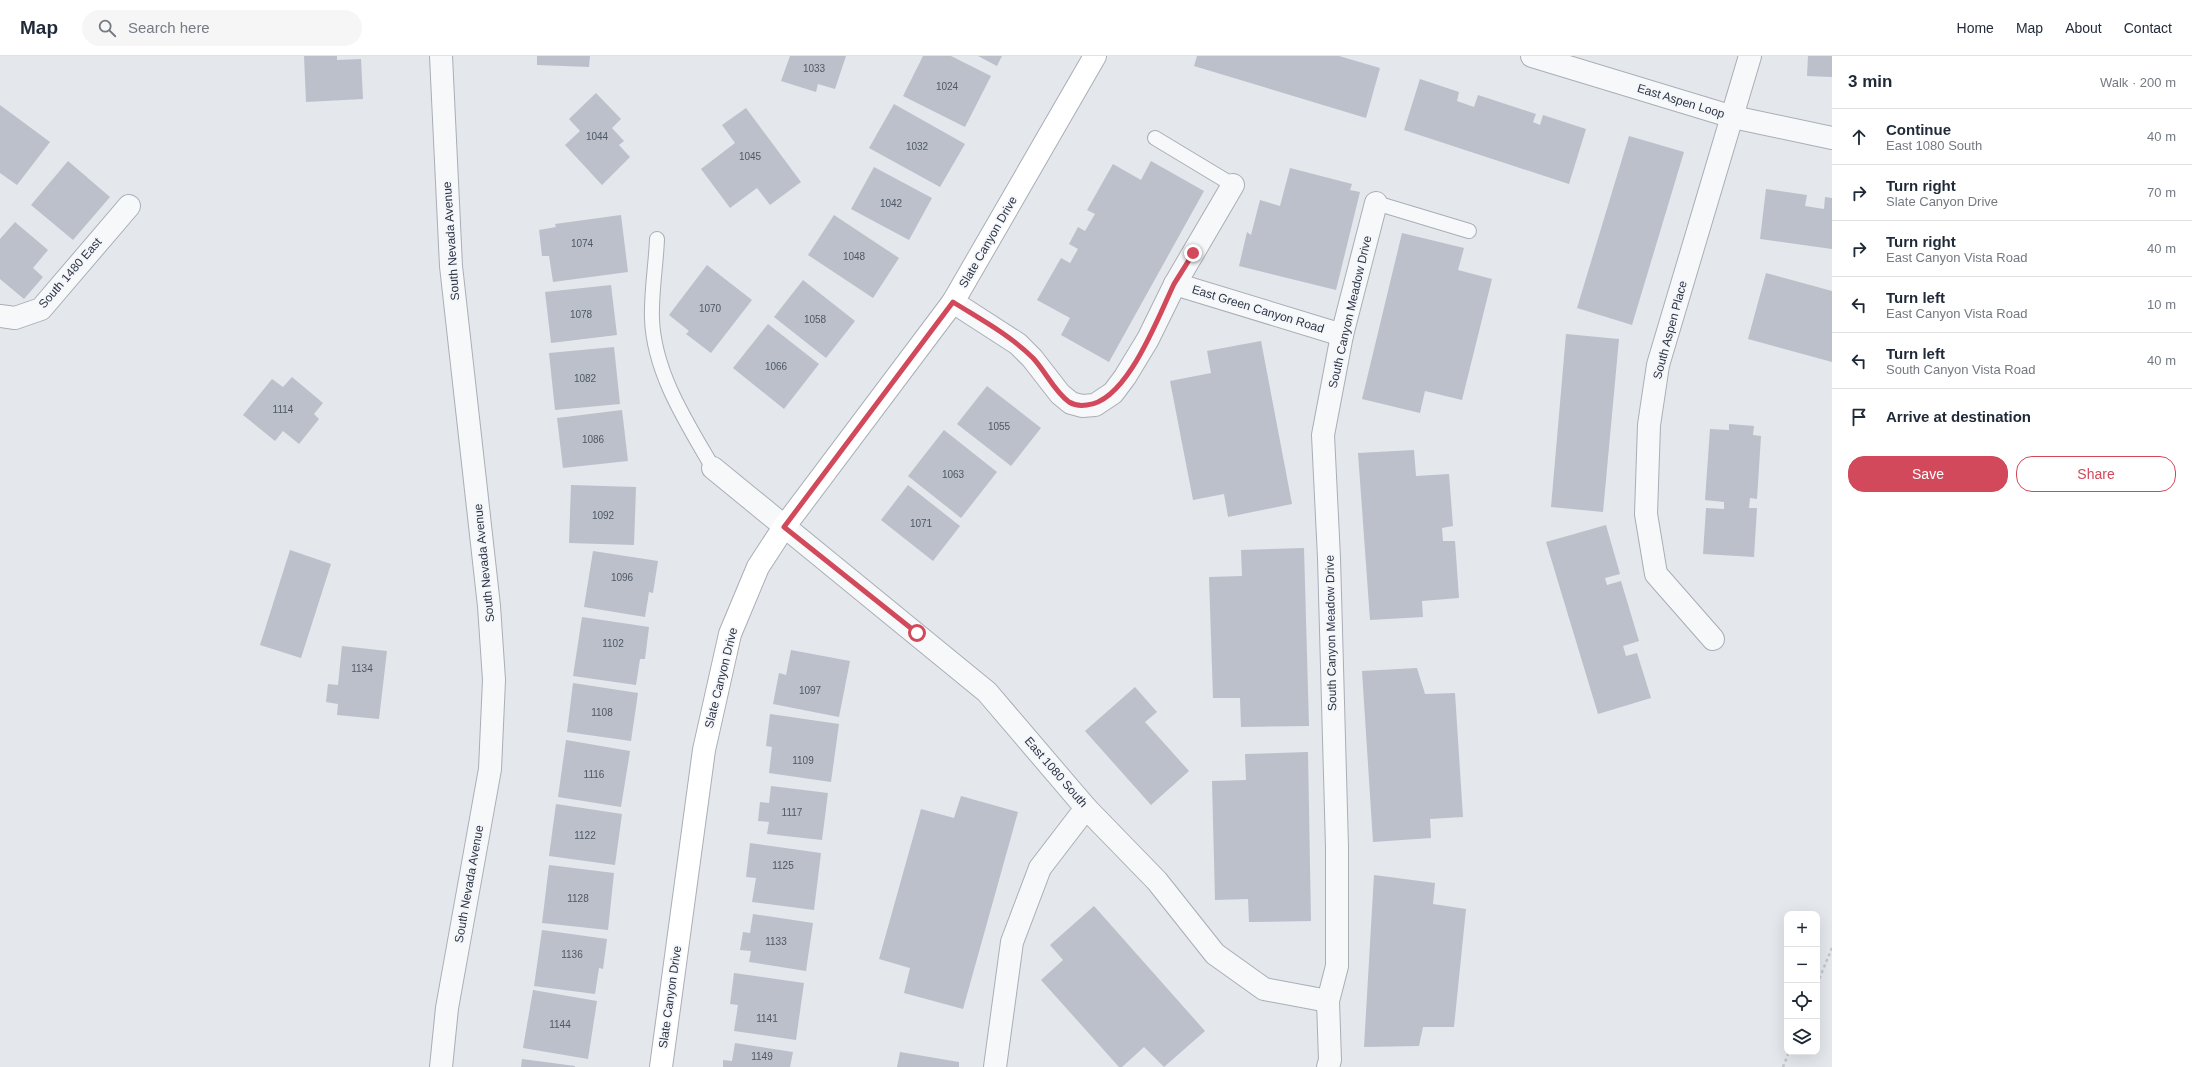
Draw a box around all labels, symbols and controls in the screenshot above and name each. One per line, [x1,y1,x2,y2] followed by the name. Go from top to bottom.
[82,10,362,46] search box
[20,17,58,38] text: Map
[96,17,118,39] icon: search
[128,19,210,36] text: Search here
[1957,20,1994,36] text: Home
[2016,20,2043,36] text: Map
[2065,20,2102,36] text: About
[2124,20,2172,36] text: Contact
[803,63,826,74] house number: 1033
[1848,72,1892,91] text: 3 min
[2100,75,2176,90] text: Walk · 200 m
[936,81,959,92] house number: 1024
[1636,81,1727,121] street label: East Aspen Loop
[1886,121,1951,138] text: Continue
[1848,126,1870,148] icon: ahead
[2147,129,2176,144] text: 40 m
[586,131,609,142] house number: 1044
[1886,138,1982,153] text: East 1080 South
[906,141,929,152] house number: 1032
[739,151,762,162] house number: 1045
[1886,177,1956,194] text: Turn right
[440,181,462,301] street label: South Nevada Avenue
[1848,182,1870,204] icon: right
[2147,185,2176,200] text: 70 m
[956,193,1020,290] street label: Slate Canyon Drive
[1886,194,1998,209] text: Slate Canyon Drive
[880,198,903,209] house number: 1042
[1886,233,1956,250] text: Turn right
[36,234,105,311] street label: South 1480 East
[1326,234,1374,390] street label: South Canyon Meadow Drive
[571,238,594,249] house number: 1074
[1848,238,1870,260] icon: right
[2147,241,2176,256] text: 40 m
[1184,244,1202,262] route end
[1886,250,2027,265] text: East Canyon Vista Road
[843,251,866,262] house number: 1048
[1650,279,1690,381] street label: South Aspen Place
[1190,282,1326,336] street label: East Green Canyon Road
[1886,289,1945,306] text: Turn left
[1848,294,1870,316] icon: left
[2147,297,2176,312] text: 10 m
[699,303,722,314] house number: 1070
[1886,306,2027,321] text: East Canyon Vista Road
[570,309,593,320] house number: 1078
[804,314,827,325] house number: 1058
[1886,345,1945,362] text: Turn left
[1848,350,1870,372] icon: left
[2147,353,2176,368] text: 40 m
[765,361,788,372] house number: 1066
[1886,362,2035,377] text: South Canyon Vista Road
[574,373,597,384] house number: 1082
[273,404,294,415] house number: 1114
[1848,406,1870,428] icon: arrive
[1886,408,2031,425] text: Arrive at destination
[988,421,1011,432] house number: 1055
[582,434,605,445] house number: 1086
[1848,456,2008,492] button: Save
[2016,456,2176,492] button: Share
[942,469,965,480] house number: 1063
[471,503,497,623] street label: South Nevada Avenue
[592,510,615,521] house number: 1092
[910,518,933,529] house number: 1071
[1323,555,1339,711] street label: South Canyon Meadow Drive
[611,572,634,583] house number: 1096
[908,624,926,642] route start
[702,626,740,730] street label: Slate Canyon Drive
[602,638,624,649] house number: 1102
[351,663,373,674] house number: 1134
[799,685,822,696] house number: 1097
[591,707,613,718] house number: 1108
[1022,734,1090,810] street label: East 1080 South
[792,755,814,766] house number: 1109
[584,769,605,780] house number: 1116
[782,807,803,818] house number: 1117
[452,824,486,944] street label: South Nevada Avenue
[574,830,596,841] house number: 1122
[772,860,794,871] house number: 1125
[567,893,589,904] house number: 1128
[1784,911,1820,1055] map controls
[1784,911,1820,947] button: +
[765,936,787,947] house number: 1133
[656,945,684,1049] street label: Slate Canyon Drive
[1784,947,1820,983] button: −
[561,949,583,960] house number: 1136
[1784,983,1820,1019] button: locate
[756,1013,778,1024] house number: 1141
[549,1019,571,1030] house number: 1144
[1784,1019,1820,1055] button: layers
[751,1051,773,1062] house number: 1149

